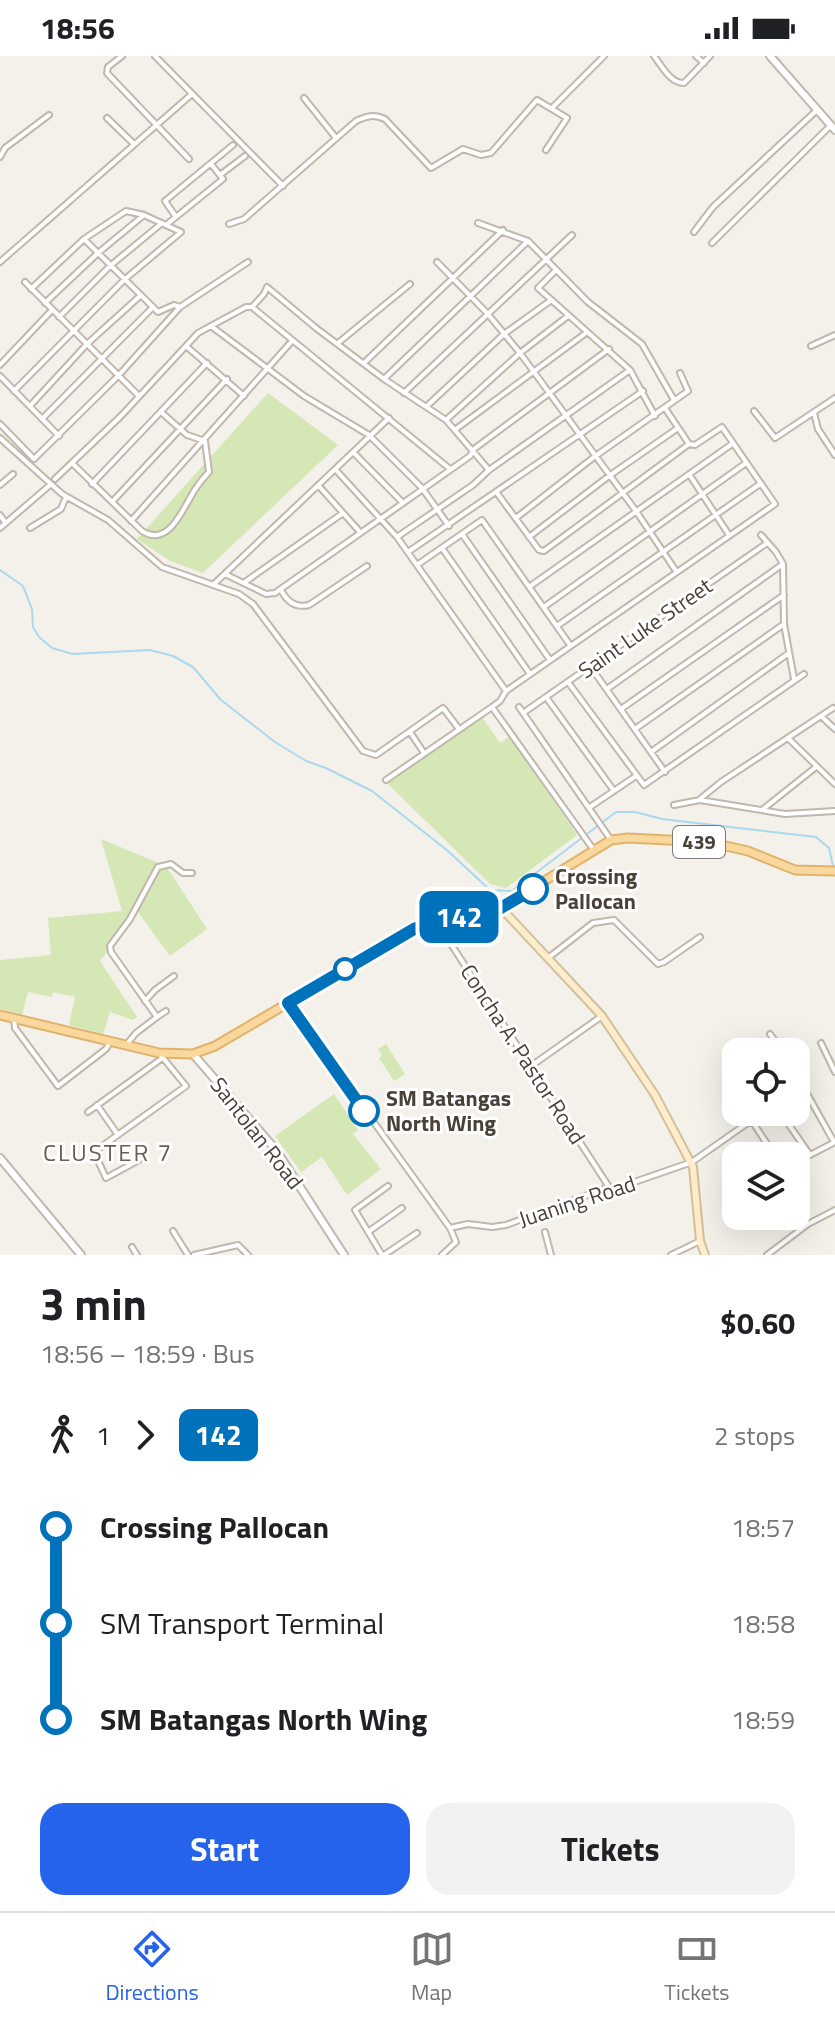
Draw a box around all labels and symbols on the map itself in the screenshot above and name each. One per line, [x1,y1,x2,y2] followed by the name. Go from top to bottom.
[571,569,719,687] street label: Saint Luke Street
[673,826,725,858] road number: 439
[555,859,637,918] place label: Crossing Pallocan
[518,874,548,904] marker: Crossing Pallocan
[413,891,505,943] line badge: 142
[452,957,594,1151] street label: Concha A. Pastor Road
[334,958,356,980] unlabelled marker
[202,1070,312,1196] street label: Santolan Road
[386,1081,511,1140] place label: SM Batangas North Wing
[349,1096,379,1126] marker: SM Batangas North Wing
[43,1134,173,1170] district label: CLUSTER 7
[514,1166,640,1236] street label: Juaning Road

